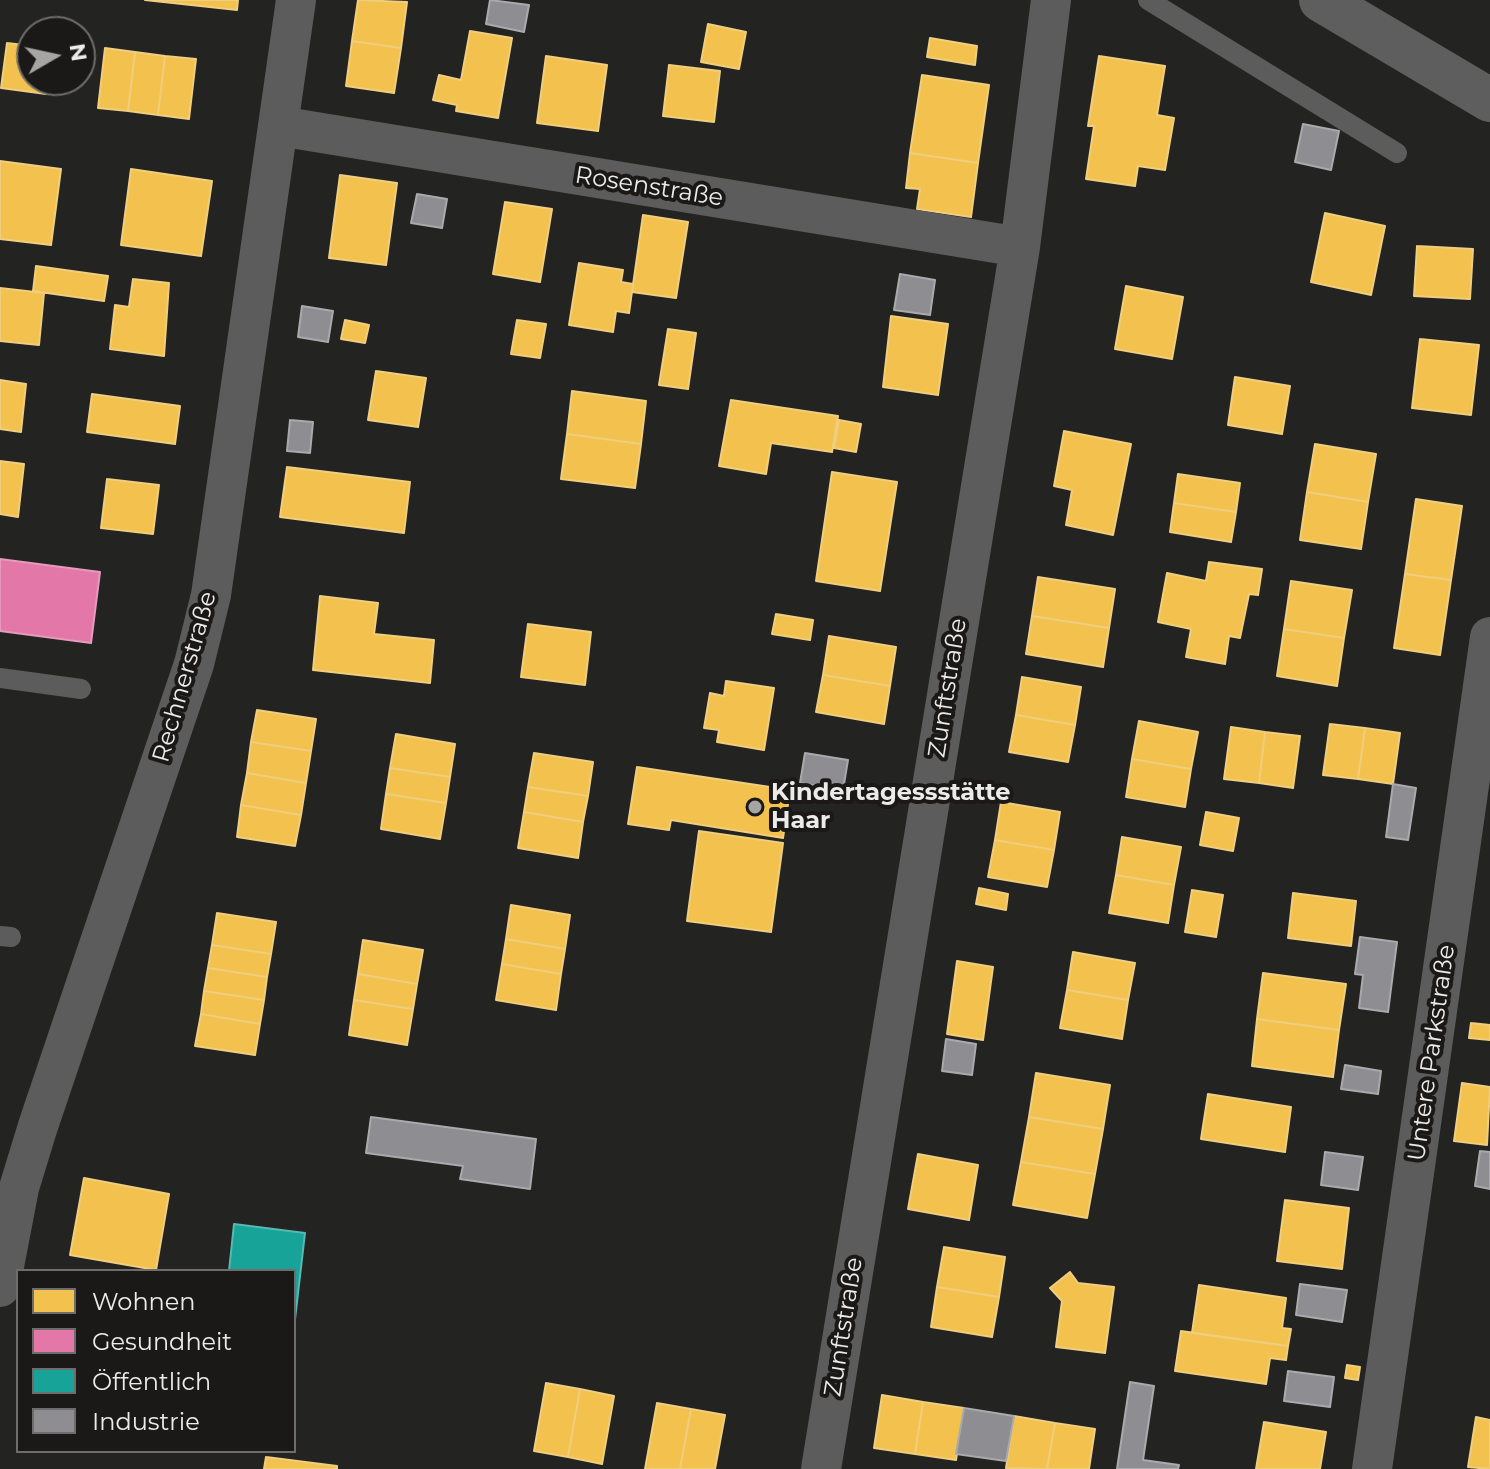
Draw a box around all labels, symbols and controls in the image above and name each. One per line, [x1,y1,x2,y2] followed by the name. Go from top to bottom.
[16,16,96,96] north arrow
[63,42,93,63] text: N
[573,161,725,213] street label: Rosenstraße
[147,588,223,766] street label: Rechnerstraße
[923,616,973,760] street label: Zunftstraße
[771,779,1010,835] place label: Kindertagessstätte Haar
[746,798,764,816] marker: Kindertagessstätte Haar
[1403,943,1461,1163] street label: Untere Parkstraße
[819,1255,869,1399] street label: Zunftstraße
[16,1269,296,1453] legend
[92,1287,196,1316] text: Wohnen
[92,1327,232,1356] text: Gesundheit
[92,1367,211,1396] text: Öffentlich
[92,1407,200,1436] text: Industrie

